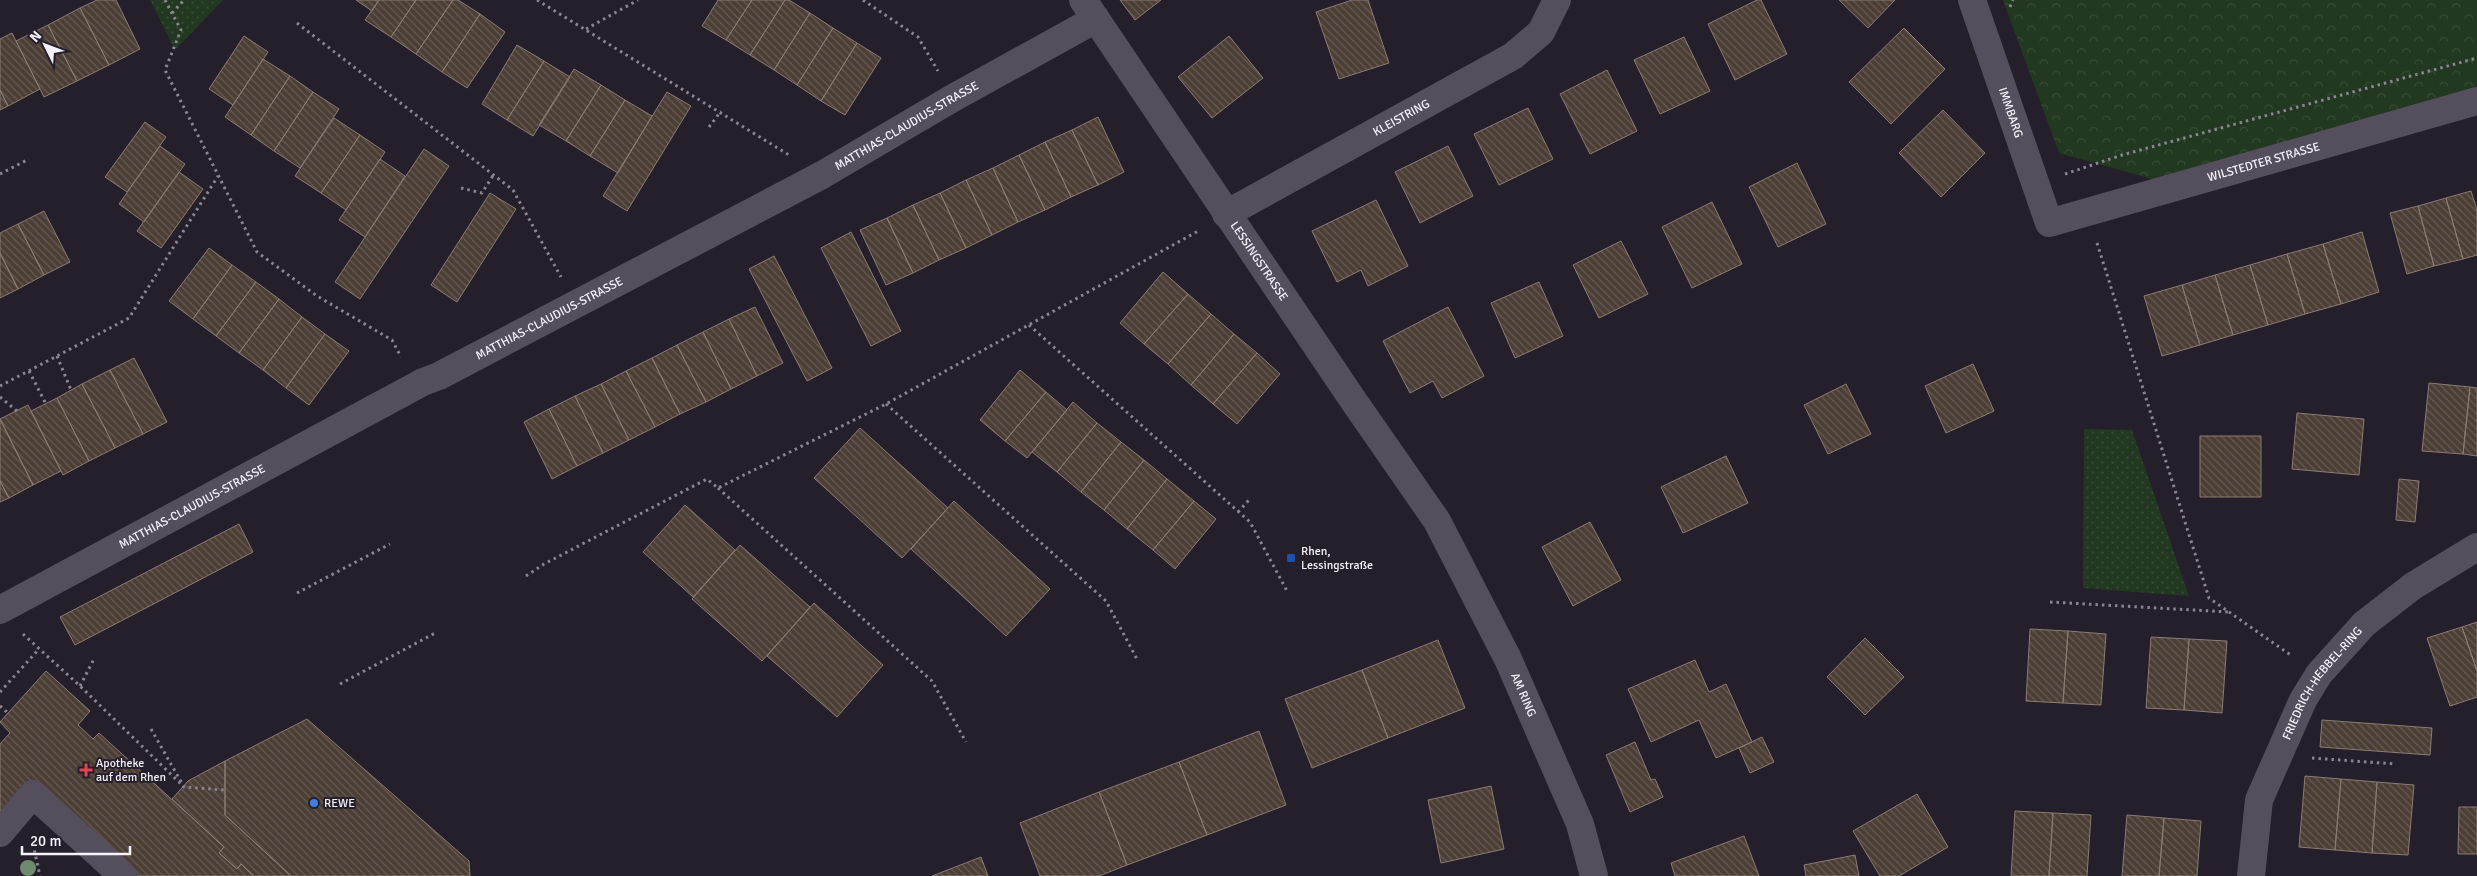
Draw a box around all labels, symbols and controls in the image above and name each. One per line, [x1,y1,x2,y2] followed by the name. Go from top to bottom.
[20,20,70,70] north arrow
[26,27,45,46] text: N
[832,78,982,174] street label: MATTHIAS-CLAUDIUS-STRASSE
[1995,85,2026,140] street label: IMMBARG
[1370,96,1432,140] street label: KLEISTRING
[2206,139,2322,185] street label: WILSTEDTER STRASSE
[1227,219,1291,304] street label: LESSINGSTRASSE
[473,274,626,363] street label: MATTHIAS-CLAUDIUS-STRASSE
[116,461,268,553] street label: MATTHIAS-CLAUDIUS-STRASSE
[1301,544,1373,573] place label: Rhen, Lessingstraße
[1285,552,1297,564] marker: Rhen, Lessingstraße
[2279,624,2366,742] street label: FRIEDRICH-HEBBEL-RING
[1507,671,1539,719] street label: AM RING
[96,756,166,785] place label: Apotheke auf dem Rhen
[80,764,92,776] marker: Apotheke auf dem Rhen
[324,796,355,811] place label: REWE
[308,797,320,809] marker: REWE
[22,824,130,856] scale bar
[30,832,61,850] text: 20 m

